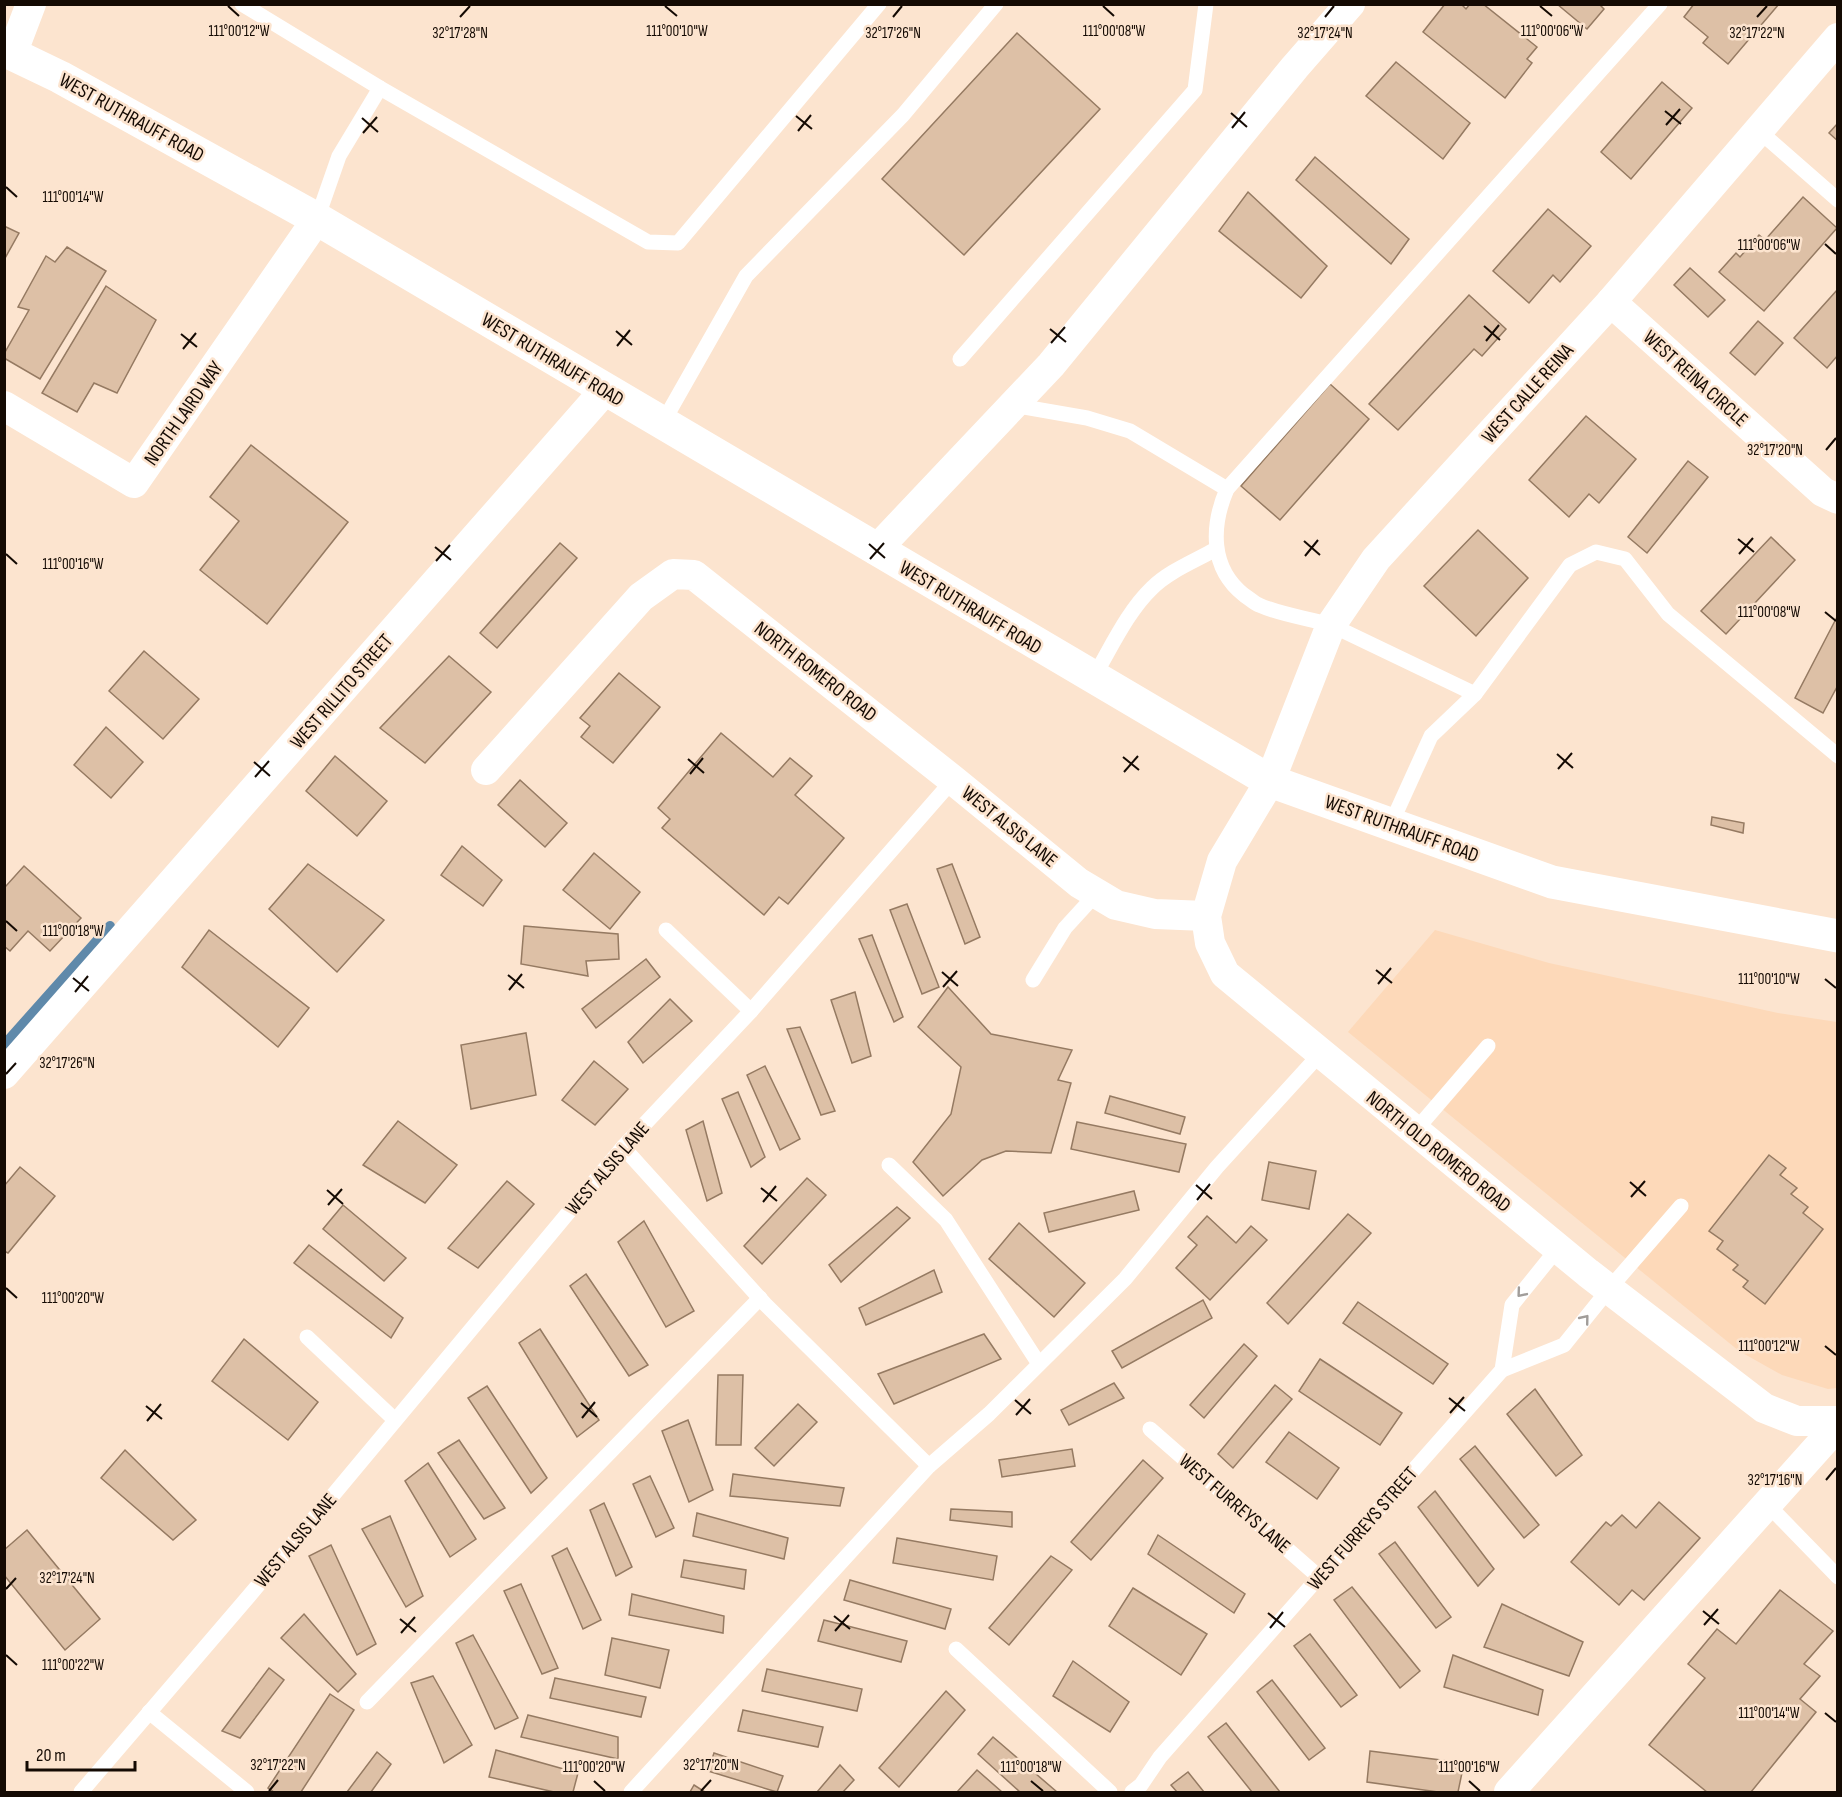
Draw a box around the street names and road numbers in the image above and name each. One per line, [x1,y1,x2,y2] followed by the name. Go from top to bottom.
[55,68,208,168] street label: WEST RUTHRAUFF ROAD
[477,308,628,412] street label: WEST RUTHRAUFF ROAD
[1638,325,1753,432] street label: WEST REINA CIRCLE
[1477,339,1579,448] street label: WEST CALLE REINA
[139,356,229,470] street label: NORTH LAIRD WAY
[895,556,1046,660] street label: WEST RUTHRAUFF ROAD
[749,616,881,727] street label: NORTH ROMERO ROAD
[285,629,398,754] street label: WEST RILLITO STREET
[957,781,1062,873] street label: WEST ALSIS LANE
[1321,790,1482,868] street label: WEST RUTHRAUFF ROAD
[1361,1086,1516,1218] street label: NORTH OLD ROMERO ROAD
[561,1117,655,1220] street label: WEST ALSIS LANE
[1174,1449,1295,1559] street label: WEST FURREYS LANE
[1303,1462,1423,1595] street label: WEST FURREYS STREET
[249,1489,342,1593] street label: WEST ALSIS LANE

